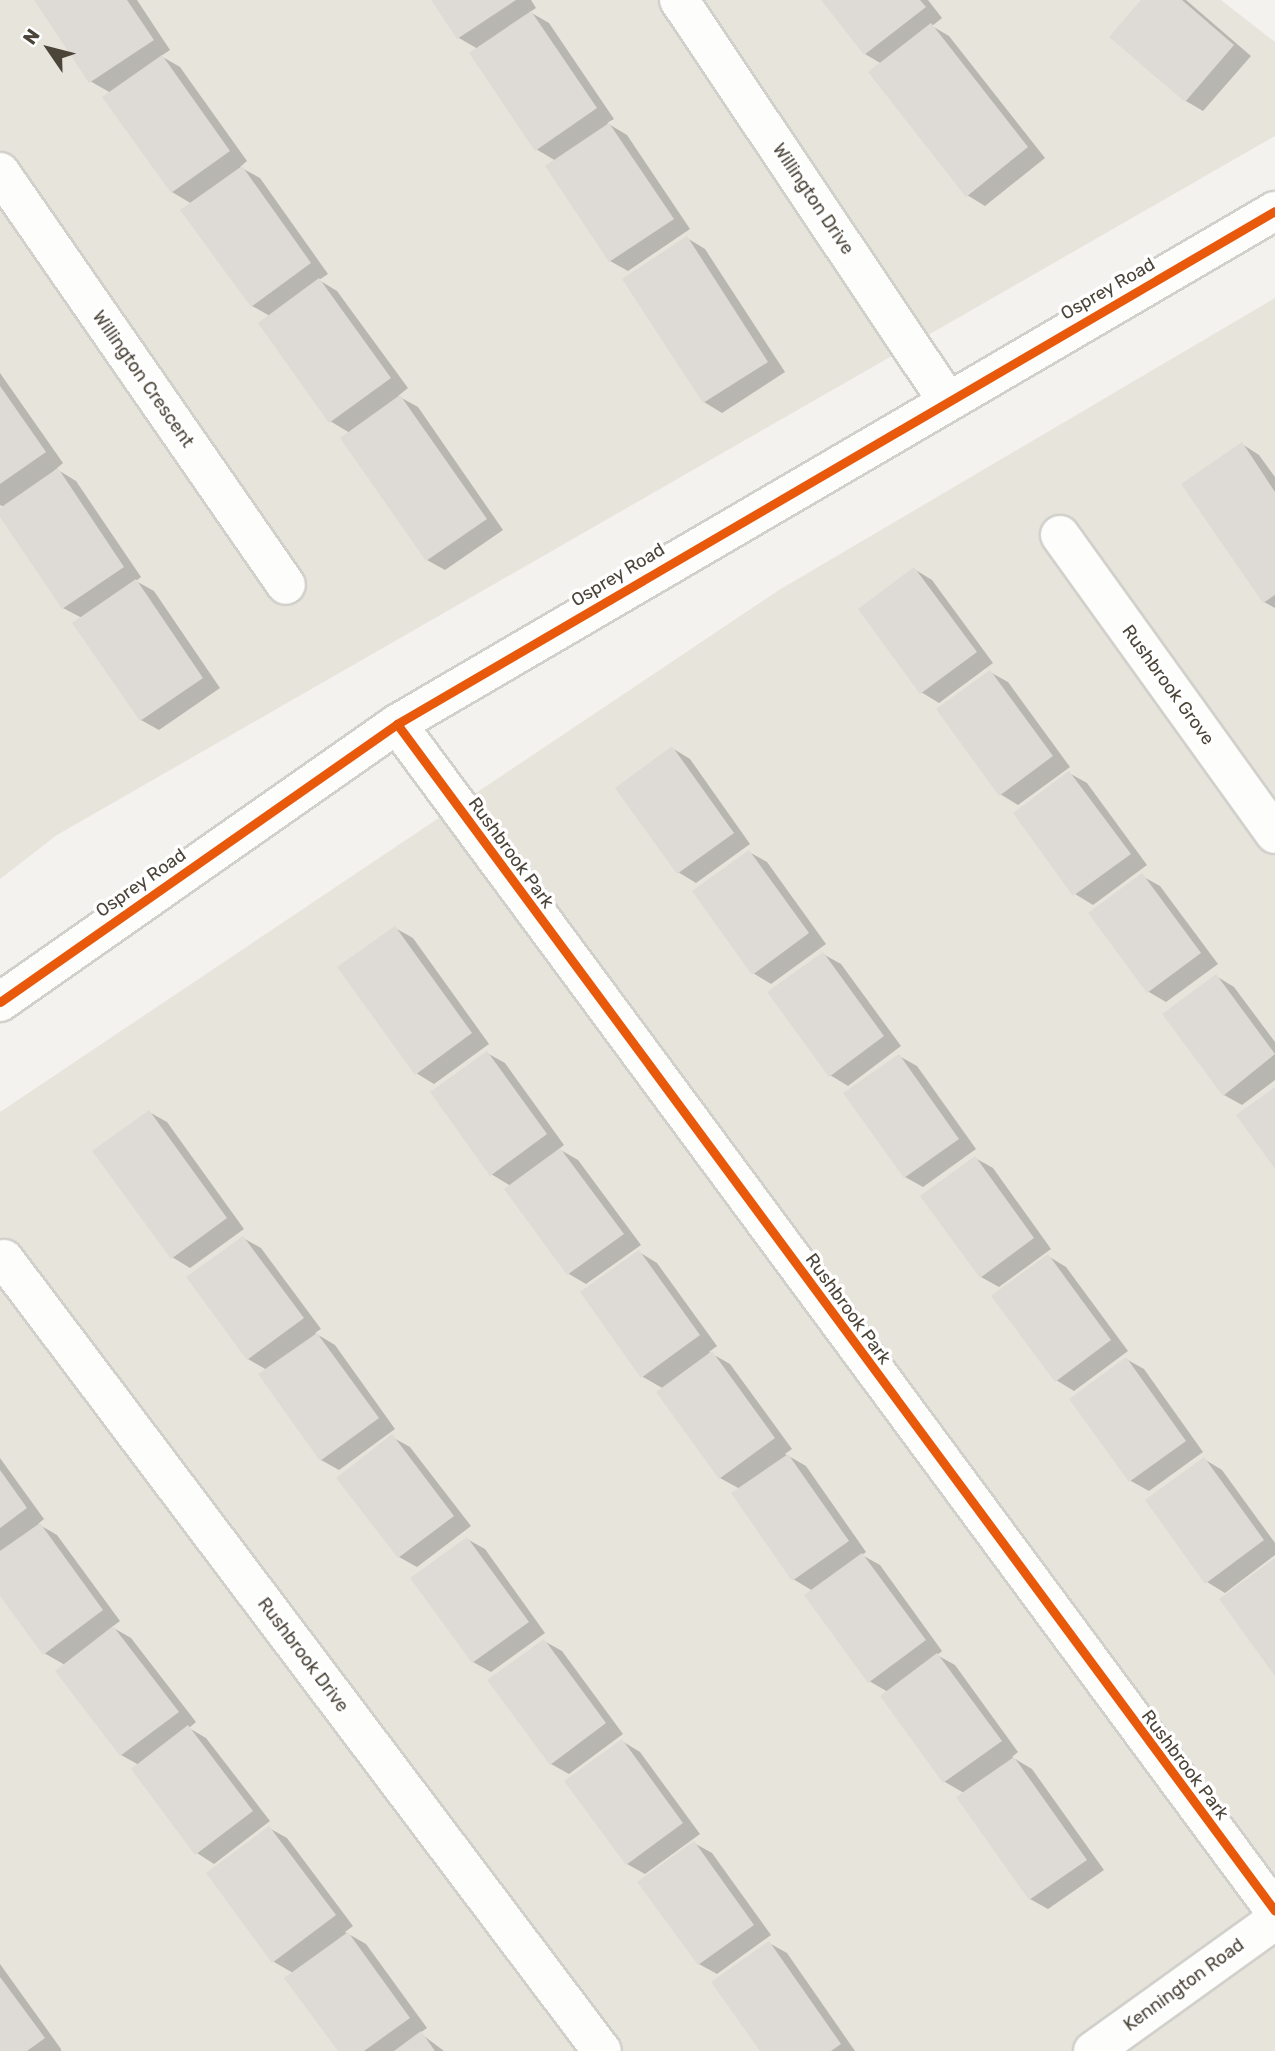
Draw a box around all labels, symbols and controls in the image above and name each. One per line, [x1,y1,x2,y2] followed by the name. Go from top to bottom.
[14,14,84,84] north arrow
[18,24,45,49] text: N
[768,139,858,259] street label: Willington Drive
[1057,253,1159,325] street label: Osprey Road
[88,306,198,452] street label: Willington Crescent
[567,539,669,611] street label: Osprey Road
[1117,621,1219,749] street label: Rushbrook Grove
[463,793,559,913] street label: Rushbrook Park
[92,844,190,922] street label: Osprey Road
[800,1249,896,1369] street label: Rushbrook Park
[253,1593,353,1717] street label: Rushbrook Drive
[1137,1706,1233,1824] street label: Rushbrook Park
[1120,1934,1248,2036] street label: Kennington Road

